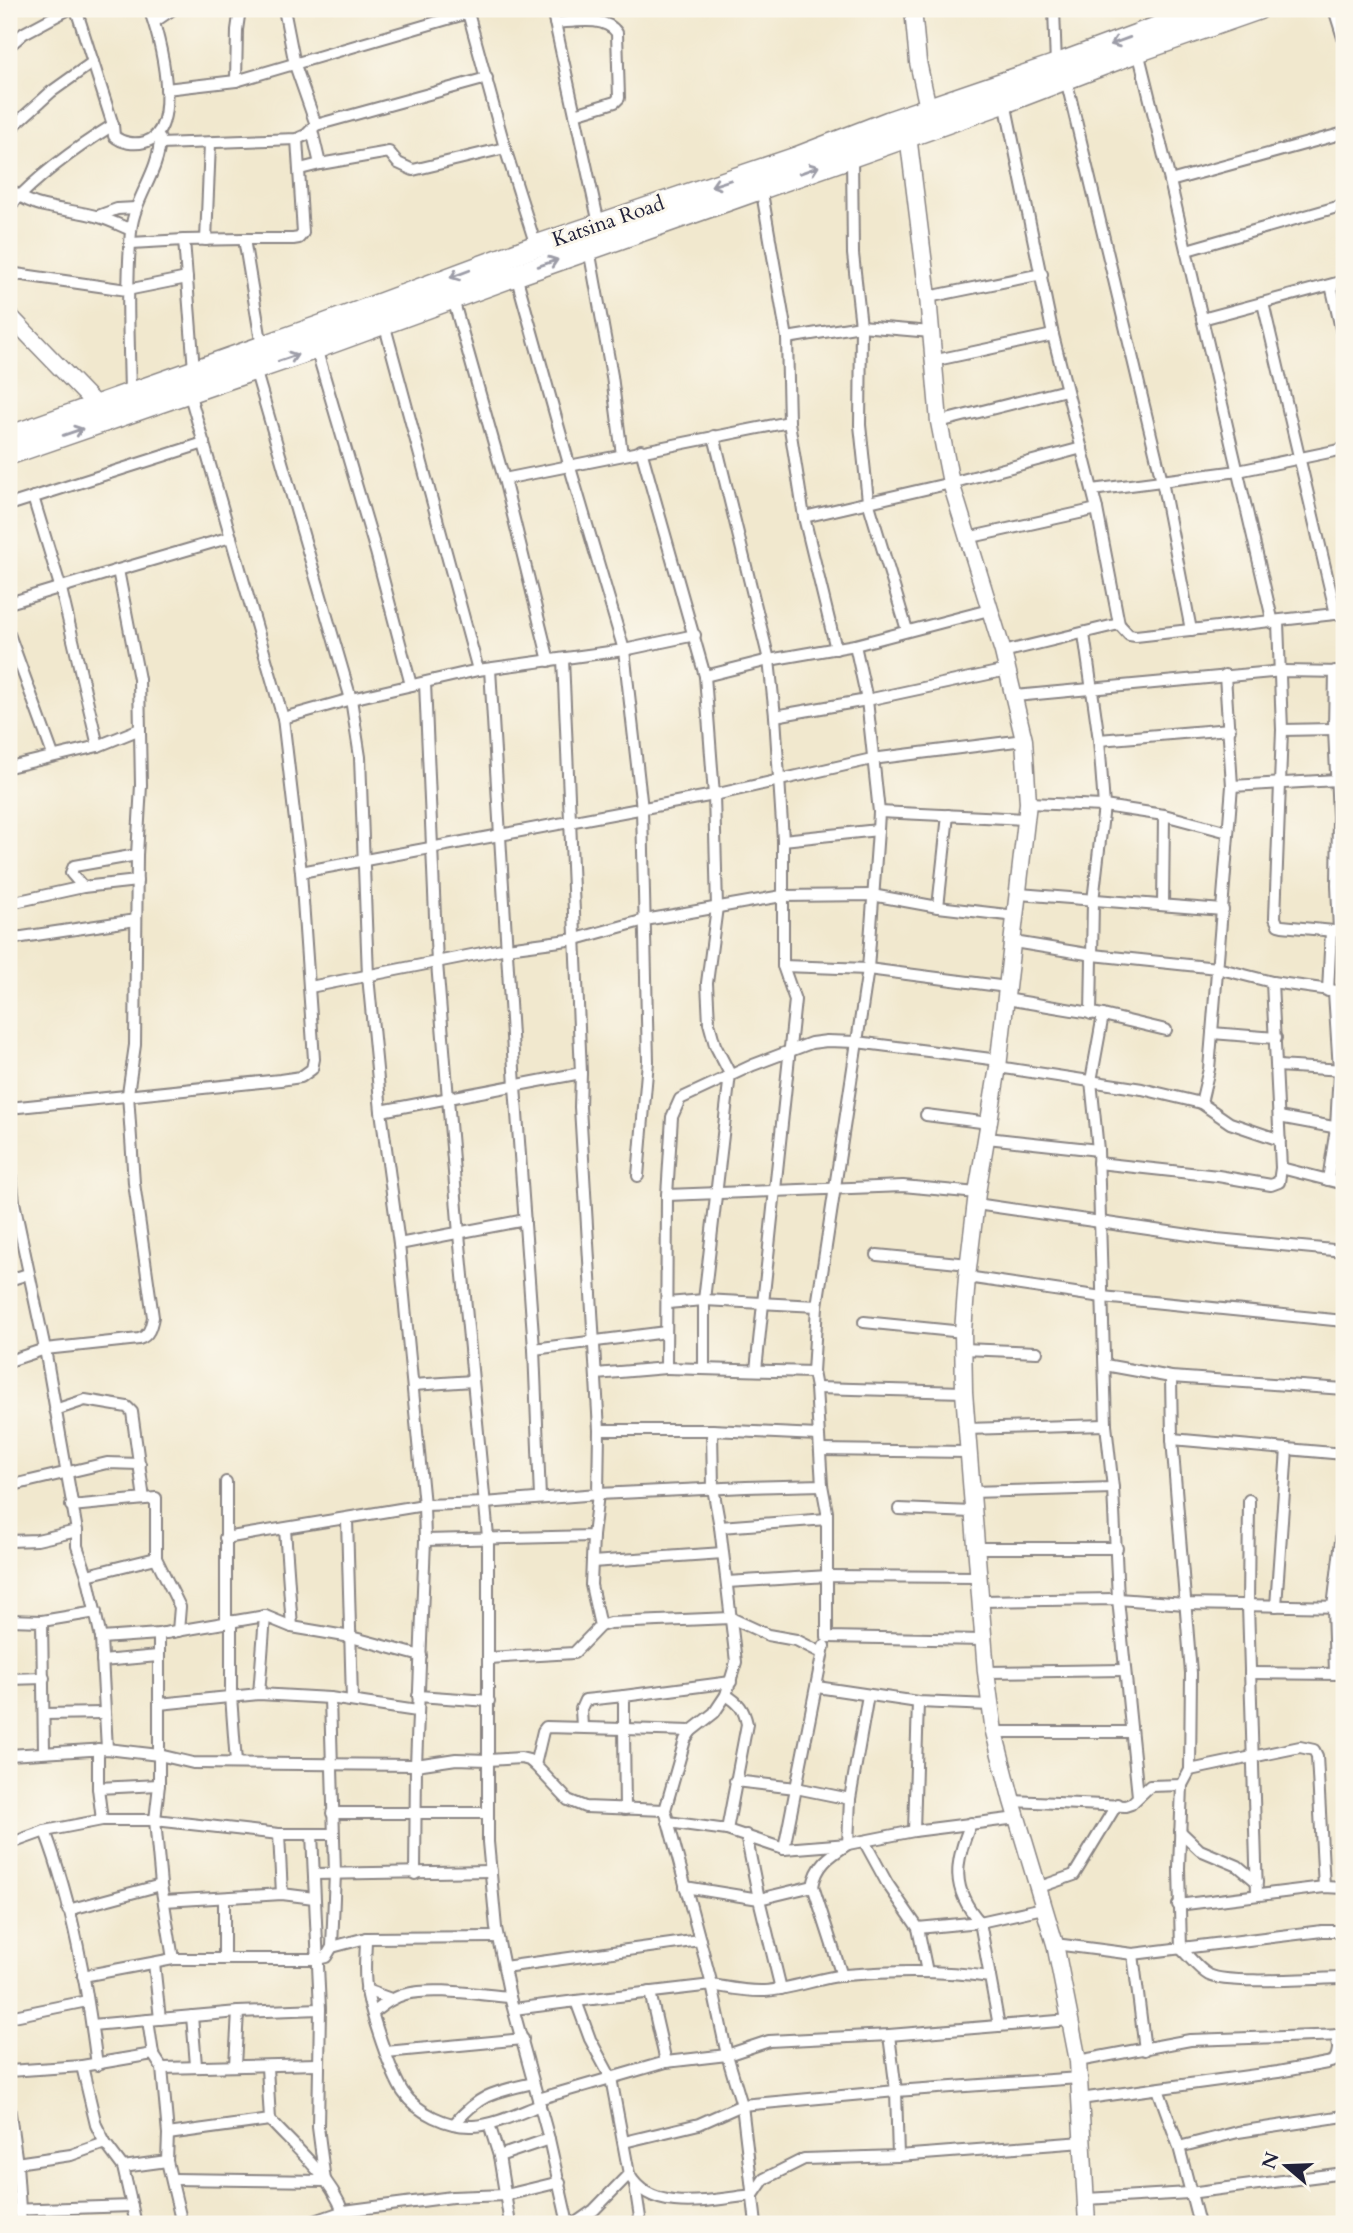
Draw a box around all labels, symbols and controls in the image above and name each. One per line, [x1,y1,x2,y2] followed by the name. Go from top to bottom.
[1110,36,1132,48] one-way arrow
[797,163,819,175] one-way arrow
[711,178,733,190] one-way arrow
[548,189,668,254] street label: Katsina Road
[537,256,559,268] one-way arrow
[450,269,472,281] one-way arrow
[277,351,299,363] one-way arrow
[62,425,84,437] one-way arrow
[1252,2132,1322,2202] north arrow
[1256,2148,1286,2173] text: N

